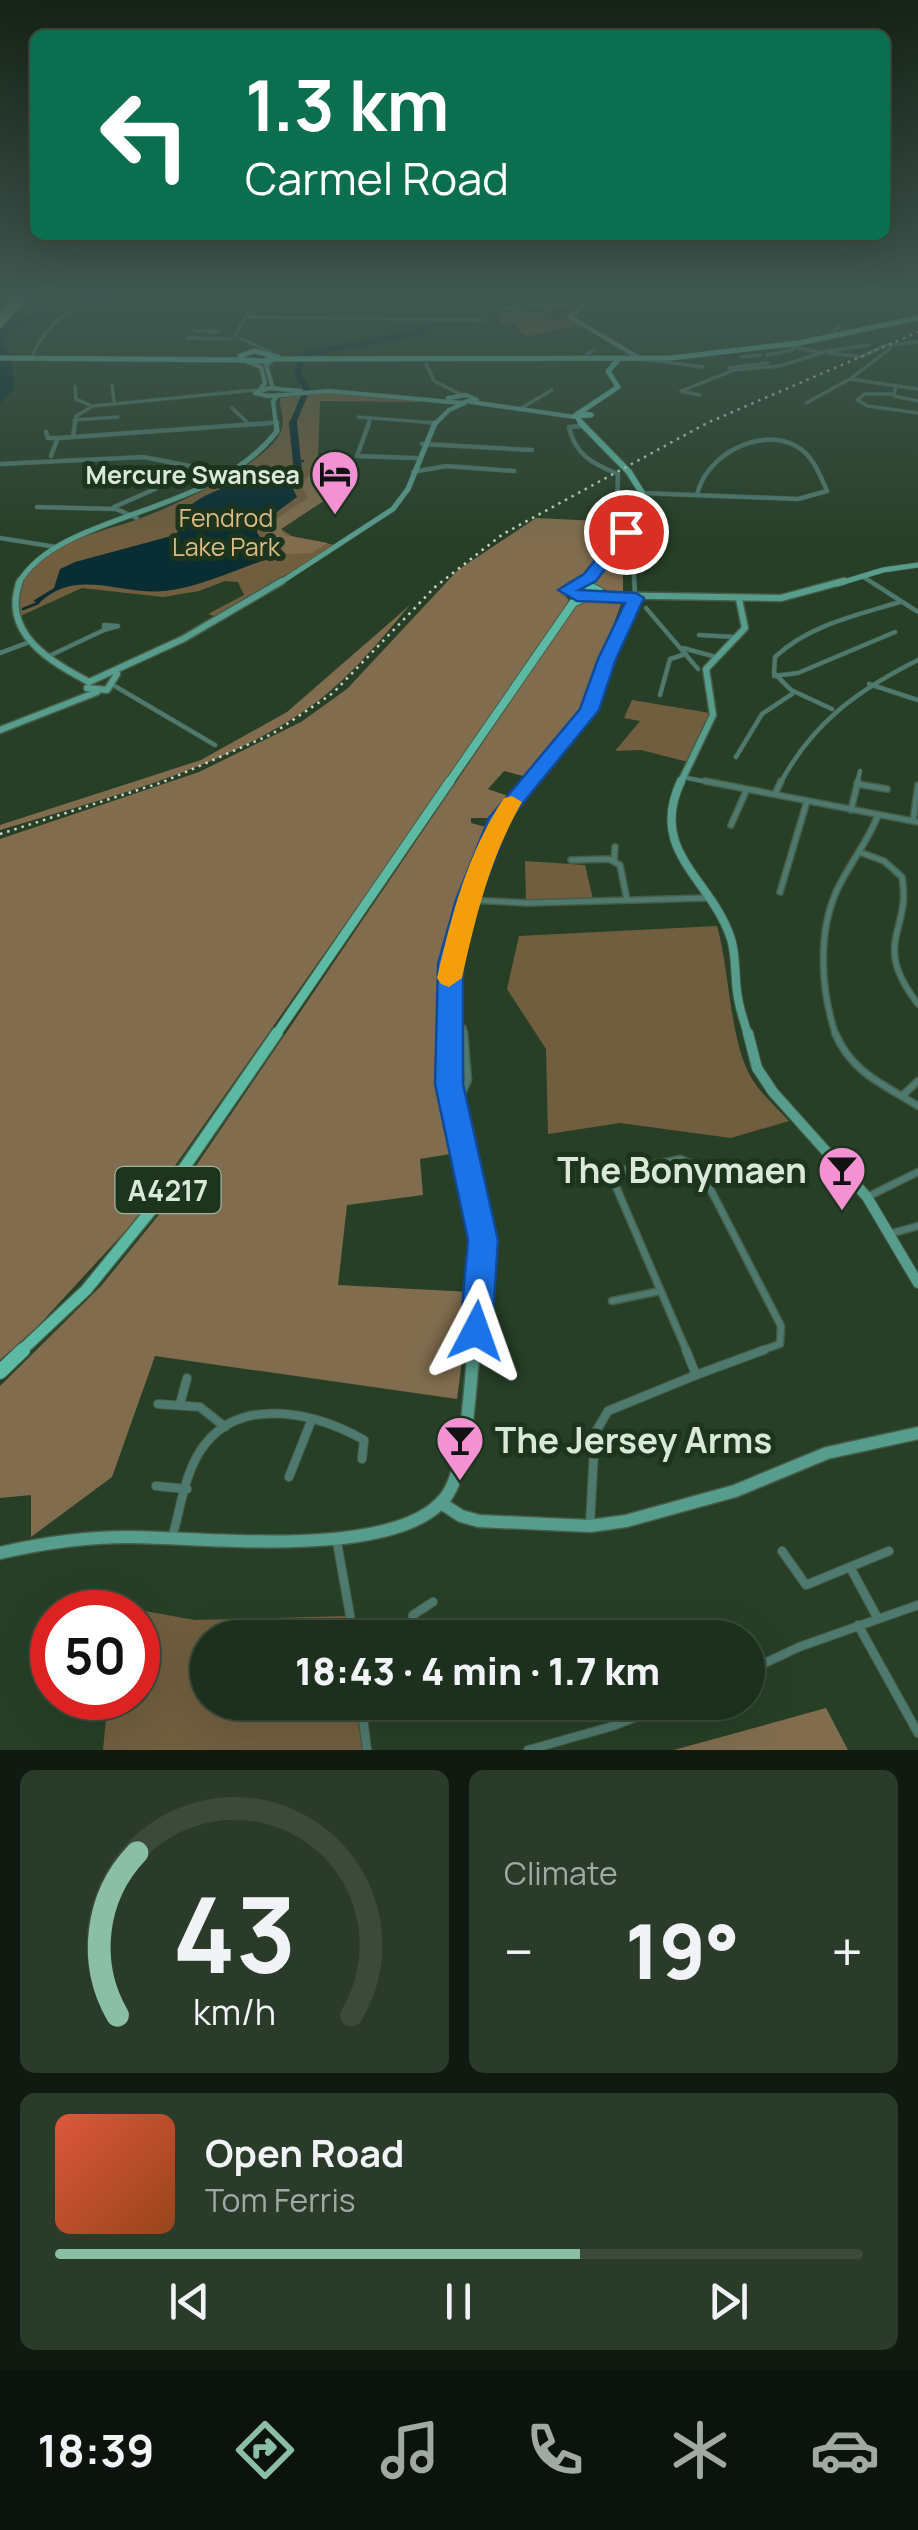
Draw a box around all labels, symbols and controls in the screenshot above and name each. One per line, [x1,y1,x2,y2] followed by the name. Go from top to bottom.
[245,56,449,152] text: 1.3 km
[80,70,210,200] icon: left
[245,147,509,209] text: Carmel Road
[309,448,361,516] hotel icon: Mercure Swansea
[86,457,300,492] place label: Mercure Swansea
[584,490,669,575] pin
[172,500,281,564] park label: Fendrod Lake Park
[599,505,654,560] icon: arrive
[816,1144,868,1212] bar icon: The Bonymaen
[557,1146,807,1194] place label: The Bonymaen
[116,1167,220,1213] road number: A4217
[424,1279,528,1383] position arrow
[434,1414,486,1482] bar icon: The Jersey Arms
[495,1416,772,1464] place label: The Jersey Arms
[30,1590,160,1720] speed limit sign: 50
[295,1644,660,1696] text: 18:43 · 4 min · 1.7 km
[504,1851,618,1895] text: Climate
[173,1862,296,2004] text: 43
[625,1899,740,2002] text: 19°
[504,1913,534,1989] text: −
[831,1913,863,1989] text: +
[193,1987,276,2036] text: km/h
[205,2126,404,2178] text: Open Road
[205,2178,356,2222] text: Tom Ferris
[162,2274,217,2329] icon: previous
[431,2274,486,2329] icon: pause
[701,2274,756,2329] icon: next
[230,2415,300,2485] icon: directions
[375,2415,445,2485] icon: music
[520,2415,590,2485] icon: phone
[665,2415,735,2485] icon: climate
[810,2415,880,2485] icon: car
[38,2419,154,2481] text: 18:39

